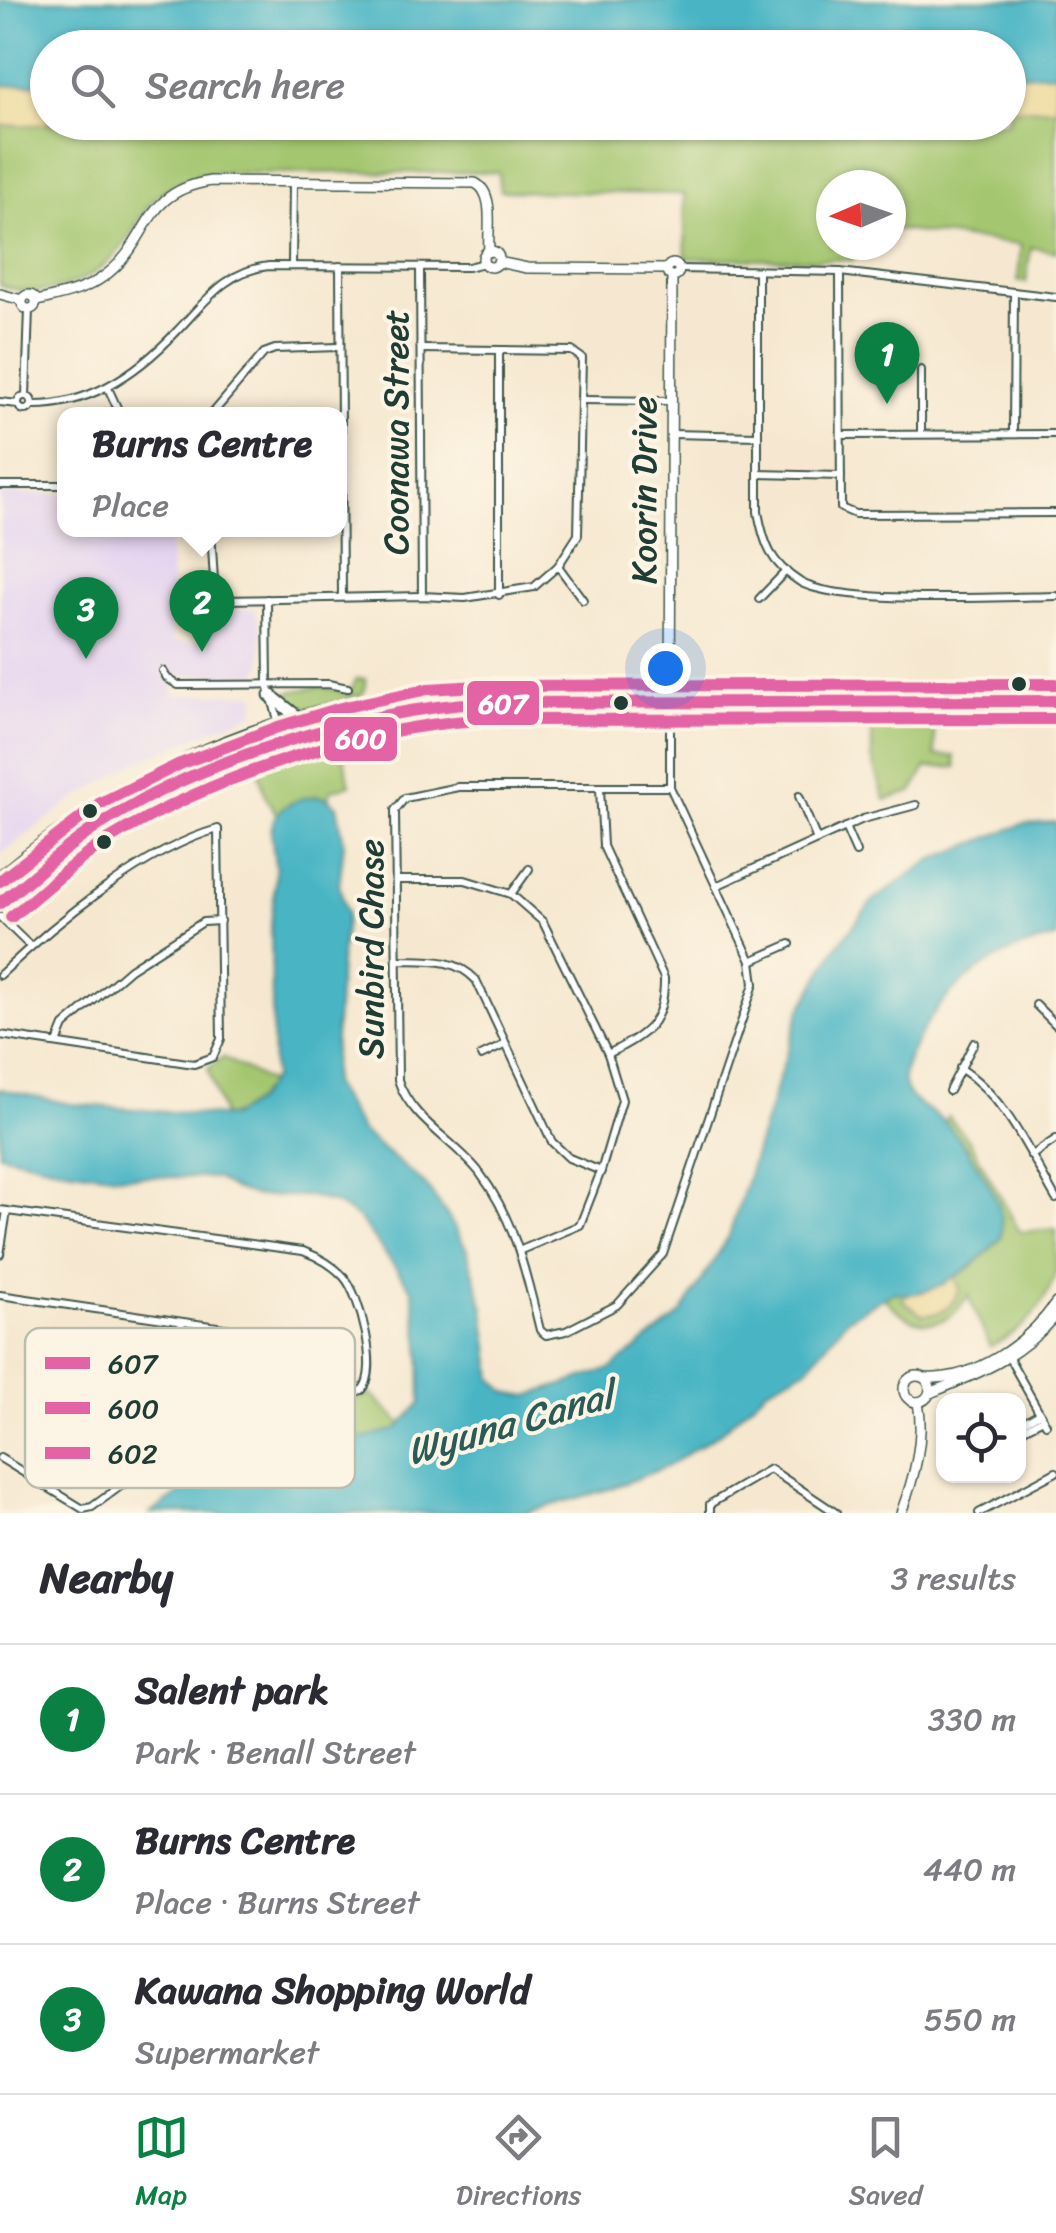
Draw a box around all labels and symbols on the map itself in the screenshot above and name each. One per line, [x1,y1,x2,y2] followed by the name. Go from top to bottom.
[816,170,906,260] north arrow
[365,309,427,555] street label: Coonawa Street
[854,322,920,404] pin: 1
[613,396,675,584] street label: Koorin Drive
[170,570,234,652] pin: 2
[54,576,118,659] pin: 3
[640,643,691,694] your location
[1009,674,1029,694] unlabelled marker
[465,679,541,727] line badge: 607
[477,679,530,728] text: 607
[611,693,631,713] unlabelled marker
[334,714,387,763] text: 600
[322,715,399,763] line badge: 600
[80,801,100,821] unlabelled marker
[94,832,114,852] unlabelled marker
[340,839,402,1059] street label: Sunbird Chase
[25,1328,355,1488] legend
[108,1339,160,1388] text: 607
[399,1360,629,1485] water label: Wyuna Canal
[108,1384,159,1433] text: 600
[108,1429,158,1478] text: 602

